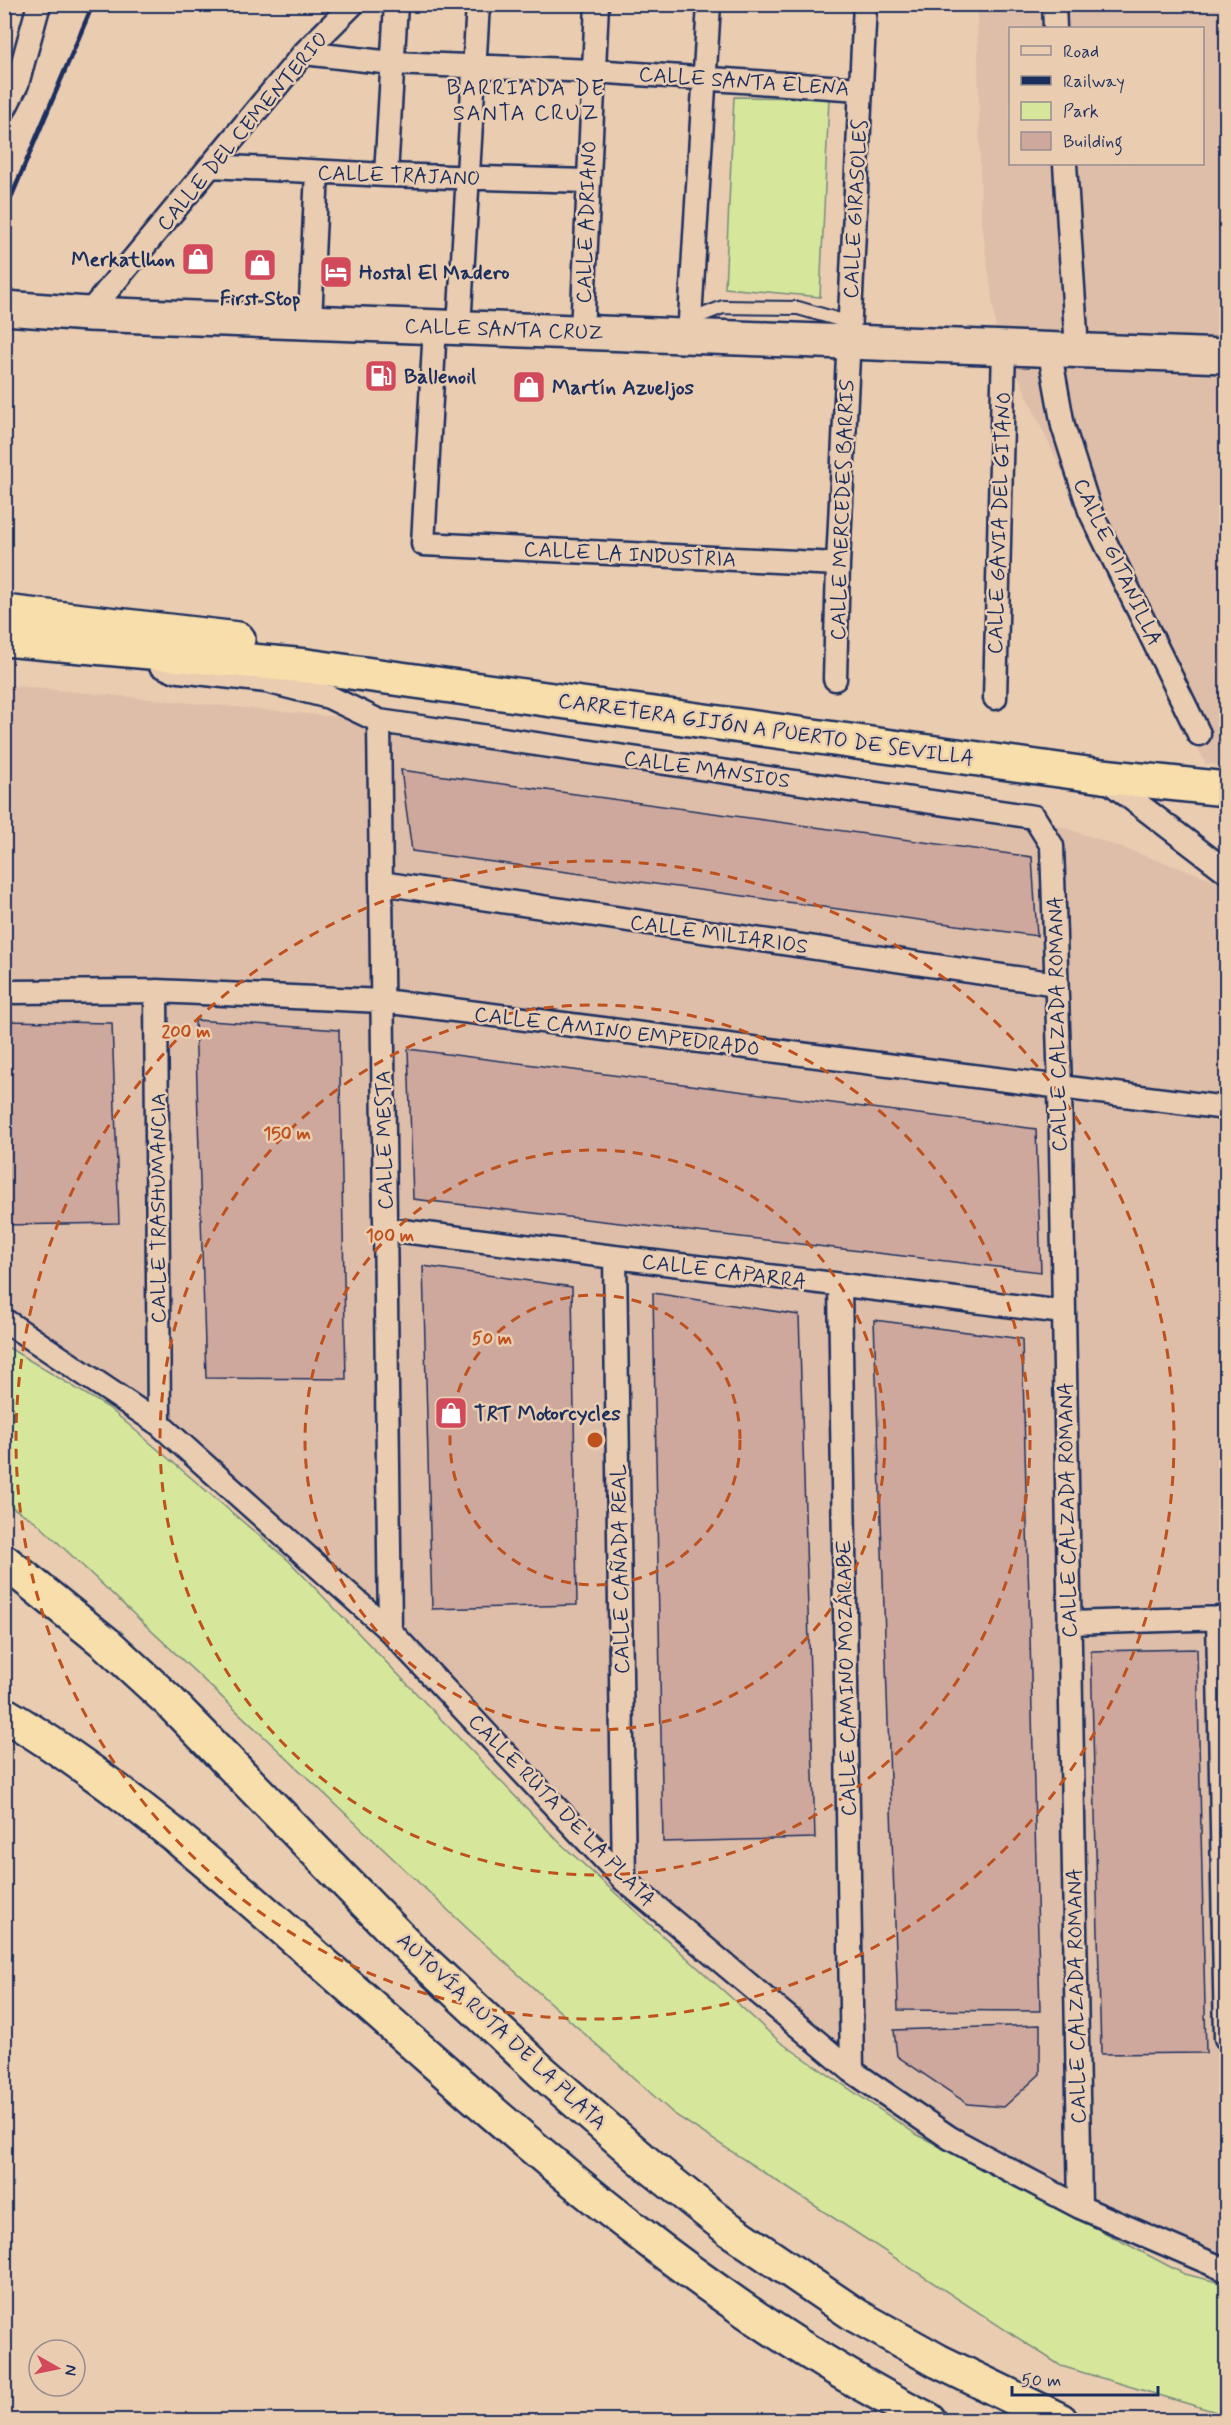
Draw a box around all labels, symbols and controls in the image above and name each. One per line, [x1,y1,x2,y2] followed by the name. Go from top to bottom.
[151,26,335,237] street label: CALLE DEL CEMENTERIO
[1009,27,1204,165] legend
[1063,40,1099,64] text: Road
[638,61,850,103] street label: CALLE SANTA ELENA
[1063,70,1125,94] text: Railway
[447,75,605,128] district label: BARRIADA DE SANTA CRUZ
[1063,100,1099,124] text: Park
[837,118,875,299] street label: CALLE GIRASOLES
[1063,130,1123,156] text: Building
[570,140,604,304] street label: CALLE ADRIANO
[317,159,481,193] street label: CALLE TRAJANO
[180,241,216,277] shop icon: Merkatlhon
[71,246,175,274] place label: Merkatlhon
[242,247,278,283] shop icon: First Stop
[318,254,354,290] hotel icon: Hostal El Madero
[359,259,510,287] place label: Hostal El Madero
[220,285,300,313] place label: First Stop
[404,313,604,347] street label: CALLE SANTA CRUZ
[363,358,399,394] fuel station icon: Ballenoil
[404,363,476,391] place label: Ballenoil
[511,369,547,405] shop icon: Martín Azueljos
[552,374,695,402] place label: Martín Azueljos
[824,379,862,641] street label: CALLE MERCEDES BARRIS
[981,391,1019,655] street label: CALLE GAVIA DEL GITANO
[1066,474,1168,651] street label: CALLE GITANILLA
[523,535,737,575] street label: CALLE LA INDUSTRIA
[556,687,976,773] street label: CARRETERA GIJÓN A PUERTO DE SEVILLA
[622,744,792,796] street label: CALLE MANSIOS
[1042,896,1074,1152] street label: CALLE CALZADA ROMANA
[628,909,810,961] street label: CALLE MILIARIOS
[472,1001,761,1063] street label: CALLE CAMINO EMPEDRADO
[161,1020,211,1044] text: 200 m
[370,1070,400,1210] street label: CALLE MESTA
[145,1093,173,1323] street label: CALLE TRASHUMANCIA
[263,1122,311,1146] text: 150 m
[366,1224,414,1248] text: 100 m
[640,1248,808,1296] street label: CALLE CAPARRA
[472,1327,512,1351] text: 50 m
[1052,1382,1084,1638] street label: CALLE CALZADA ROMANA
[433,1395,469,1431] shop icon: TRT Motorcycles
[474,1400,621,1428] place label: TRT Motorcycles
[585,1430,605,1450] centre of rings
[605,1464,637,1674] street label: CALLE CAÑADA REAL
[831,1539,863,1817] street label: CALLE CAMINO MOZÁRABE
[461,1708,661,1913] street label: CALLE RUTA DE LA PLATA
[1061,1868,1093,2124] street label: CALLE CALZADA ROMANA
[390,1927,612,2137] street label: AUTOVÍA RUTA DE LA PLATA
[27,2338,87,2398] north arrow
[1012,2359,1158,2397] scale bar
[59,2363,82,2377] text: N
[1021,2369,1061,2393] text: 50 m

